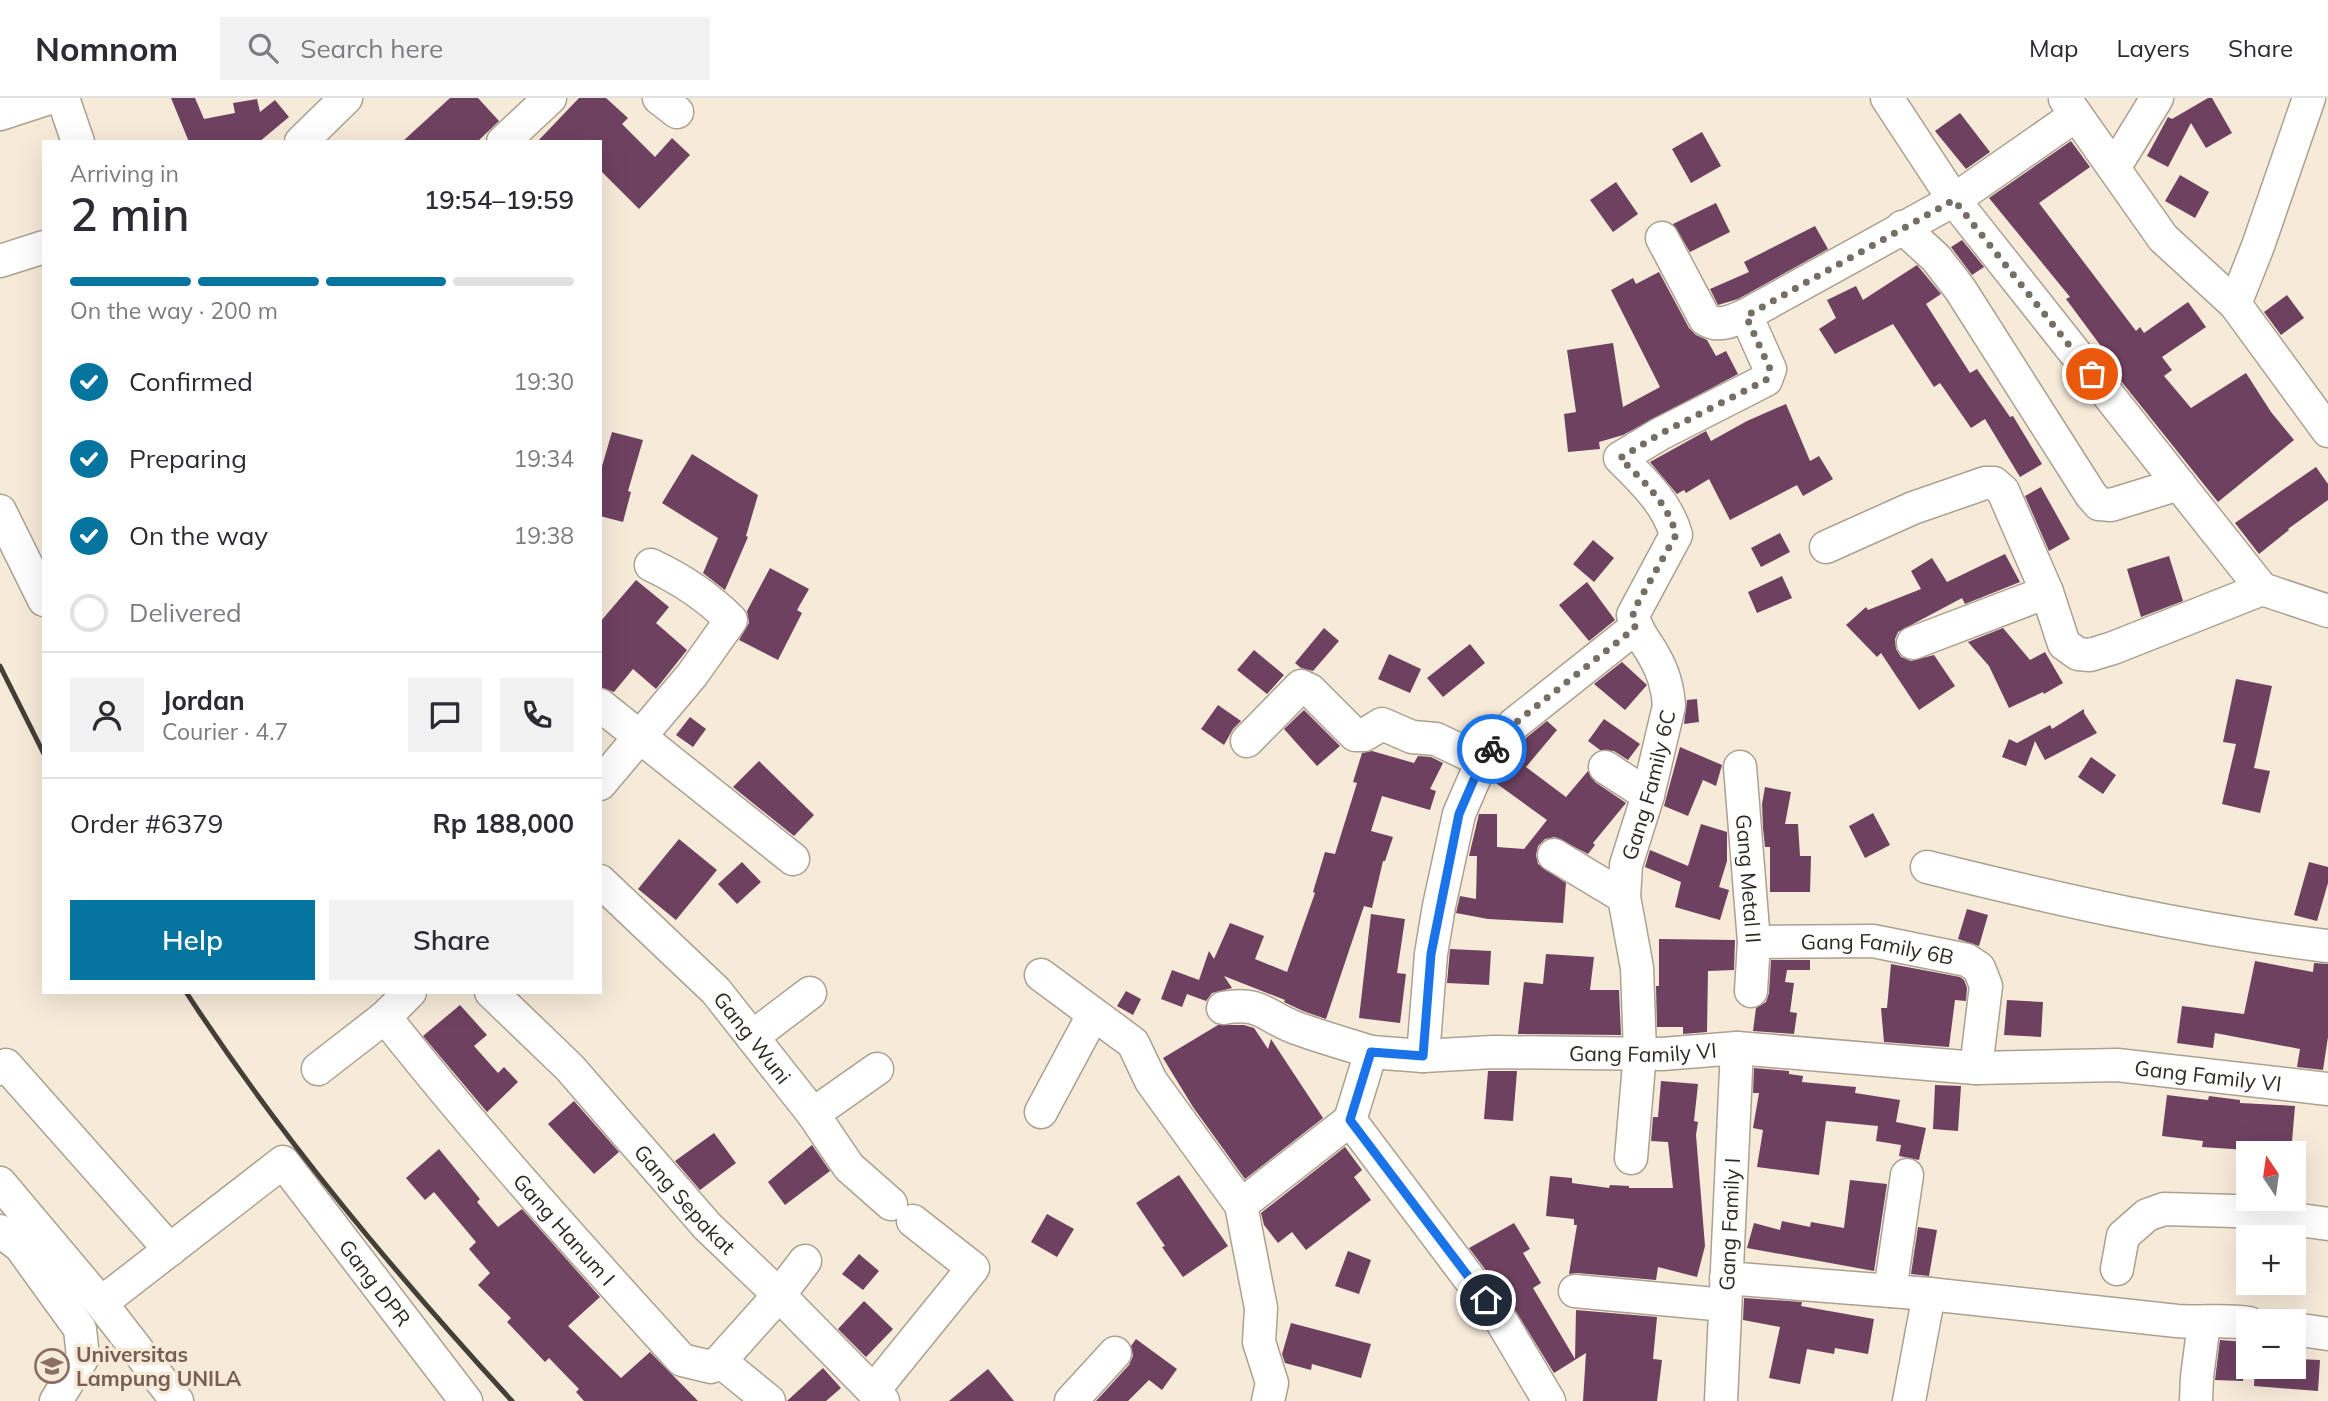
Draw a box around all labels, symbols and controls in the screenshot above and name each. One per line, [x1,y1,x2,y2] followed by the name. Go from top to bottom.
[220,17,710,80] search box
[35,28,178,69] text: Nomnom
[244,29,282,67] icon: search
[300,32,443,65] text: Search here
[2029,33,2078,63] text: Map
[2116,33,2190,63] text: Layers
[2228,33,2293,63] text: Share
[70,159,179,188] text: Arriving in
[424,183,574,216] text: 19:54–19:59
[70,185,189,243] text: 2 min
[70,296,278,325] text: On the way · 200 m
[2062,344,2122,404] pin
[2073,355,2111,393] icon: bag
[70,363,108,401] icon: check
[129,365,253,398] text: Confirmed
[514,367,574,396] text: 19:30
[70,440,108,478] icon: check
[129,442,247,475] text: Preparing
[514,444,574,473] text: 19:34
[70,517,108,555] icon: check
[129,519,268,552] text: On the way
[514,521,574,550] text: 19:38
[129,596,242,629] text: Delivered
[70,678,144,752] button: person
[408,678,482,752] button: chat
[500,678,574,752] button: phone
[162,684,245,717] text: Jordan
[1615,707,1681,863] street label: Gang Family 6C
[1457,714,1527,784] courier
[162,717,288,746] text: Courier · 4.7
[1473,730,1511,768] icon: bike
[70,807,223,840] text: Order #6379
[432,807,574,840] text: Rp 188,000
[1731,813,1767,944] street label: Gang Metal II
[70,900,315,980] button: Help
[329,900,574,980] button: Share
[1801,928,1956,970] street label: Gang Family 6B
[708,986,797,1089] street label: Gang Wuni
[1569,1037,1718,1067] street label: Gang Family VI
[2133,1054,2283,1097] street label: Gang Family VI
[629,1139,741,1259] street label: Gang Sepakat
[2236,1141,2306,1211] north arrow
[2236,1141,2306,1379] map controls
[1713,1157,1745,1291] street label: Gang Family I
[508,1168,621,1291] street label: Gang Hanum I
[2236,1225,2306,1295] button: +
[334,1234,417,1331] street label: Gang DPR
[1456,1270,1516,1330] pin
[1467,1281,1505,1319] icon: home
[2236,1309,2306,1379] button: −
[76,1341,241,1391] place label: Universitas Lampung UNILA
[33,1347,71,1385] school or university icon: Universitas Lampung UNILA

